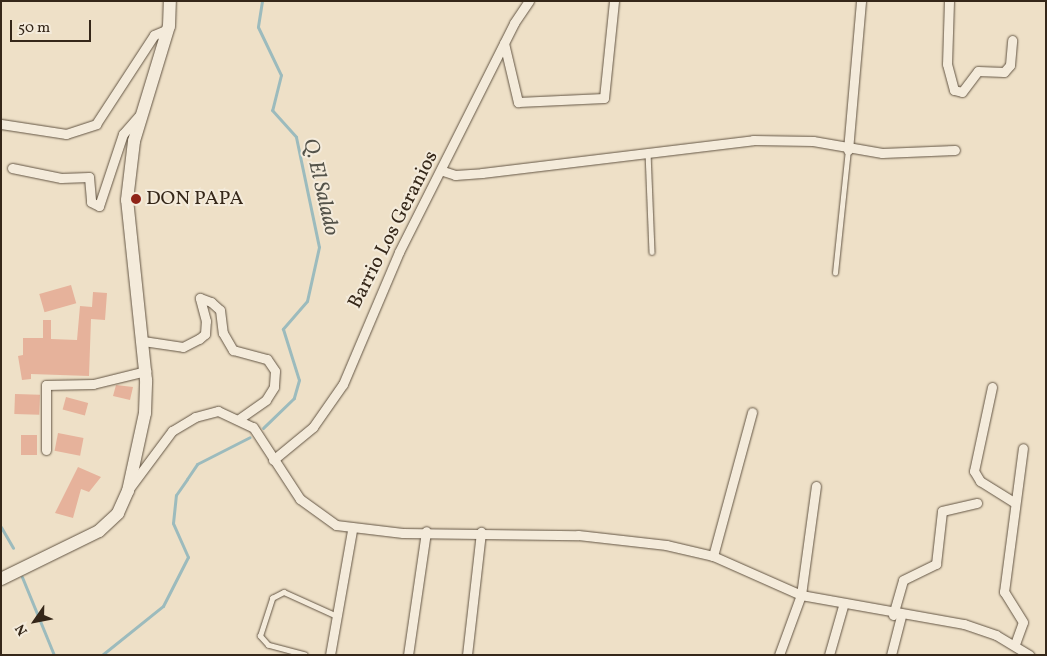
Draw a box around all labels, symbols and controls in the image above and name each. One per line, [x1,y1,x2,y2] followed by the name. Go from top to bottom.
[12,10,94,42] scale bar
[18,18,50,39] text: 50 m
[297,136,343,238] water label: Q. El Salado
[344,147,444,313] street label: Barrio Los Geranios
[146,187,243,211] place label: DON PAPA
[130,193,142,205] marker: DON PAPA
[10,596,60,646] north arrow
[11,620,33,639] text: N

